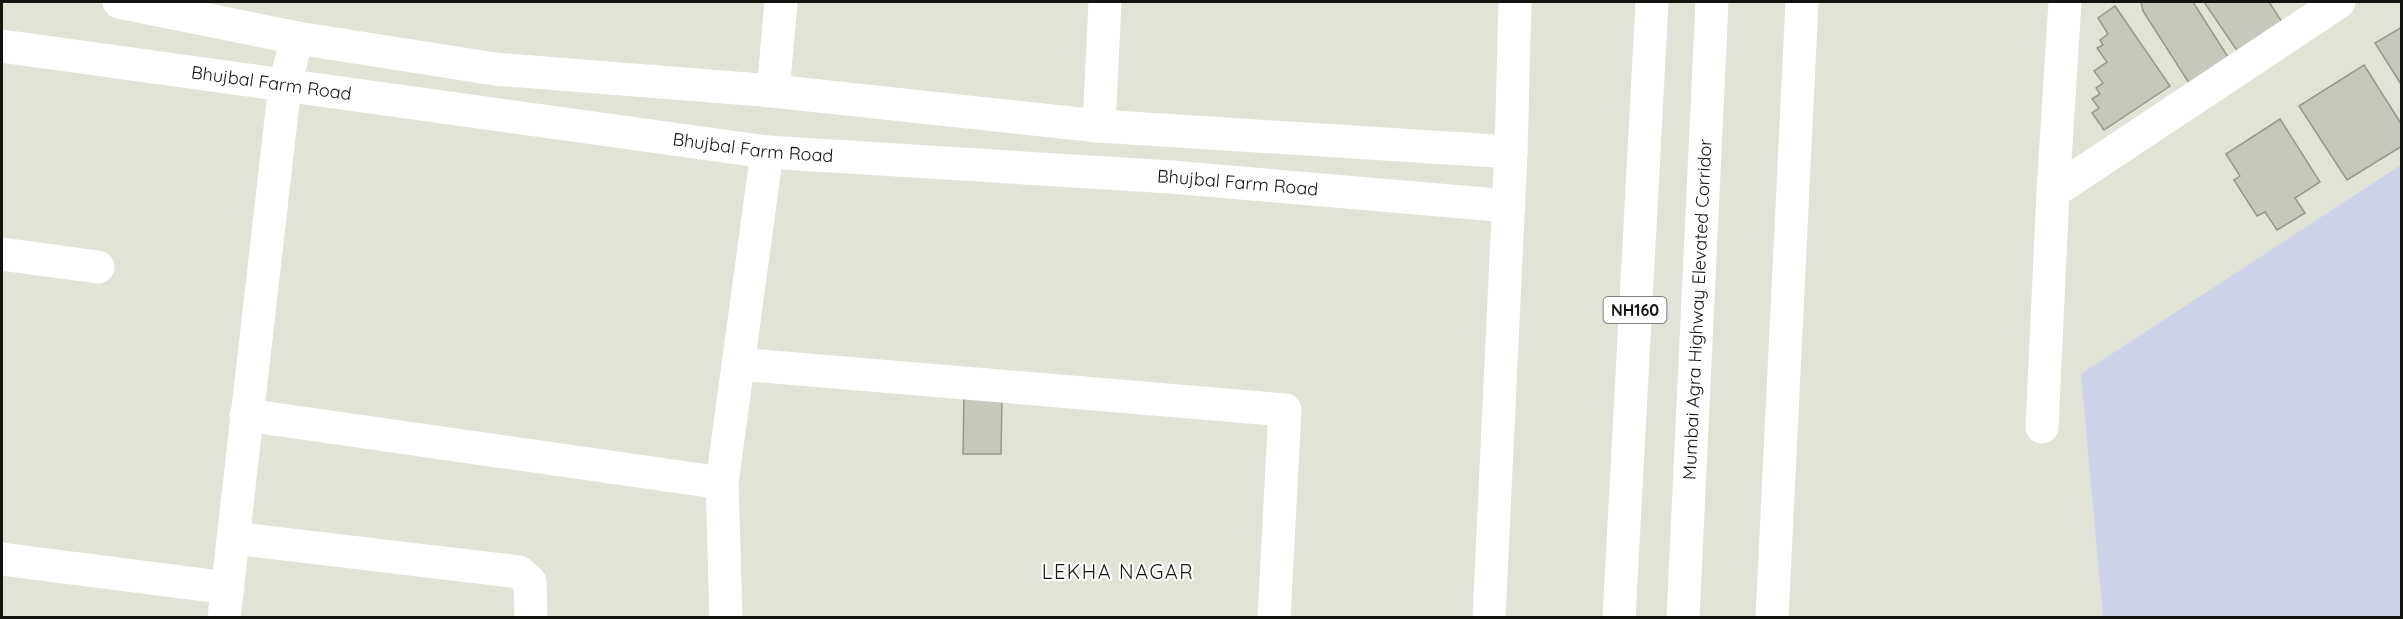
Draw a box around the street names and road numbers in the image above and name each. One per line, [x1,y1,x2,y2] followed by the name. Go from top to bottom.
[190,60,353,105] street label: Bhujbal Farm Road
[671,127,834,167] street label: Bhujbal Farm Road
[1678,138,1717,480] street label: Mumbai Agra Highway Elevated Corridor
[1156,164,1319,201] street label: Bhujbal Farm Road
[1604,297,1666,323] road number: NH160

